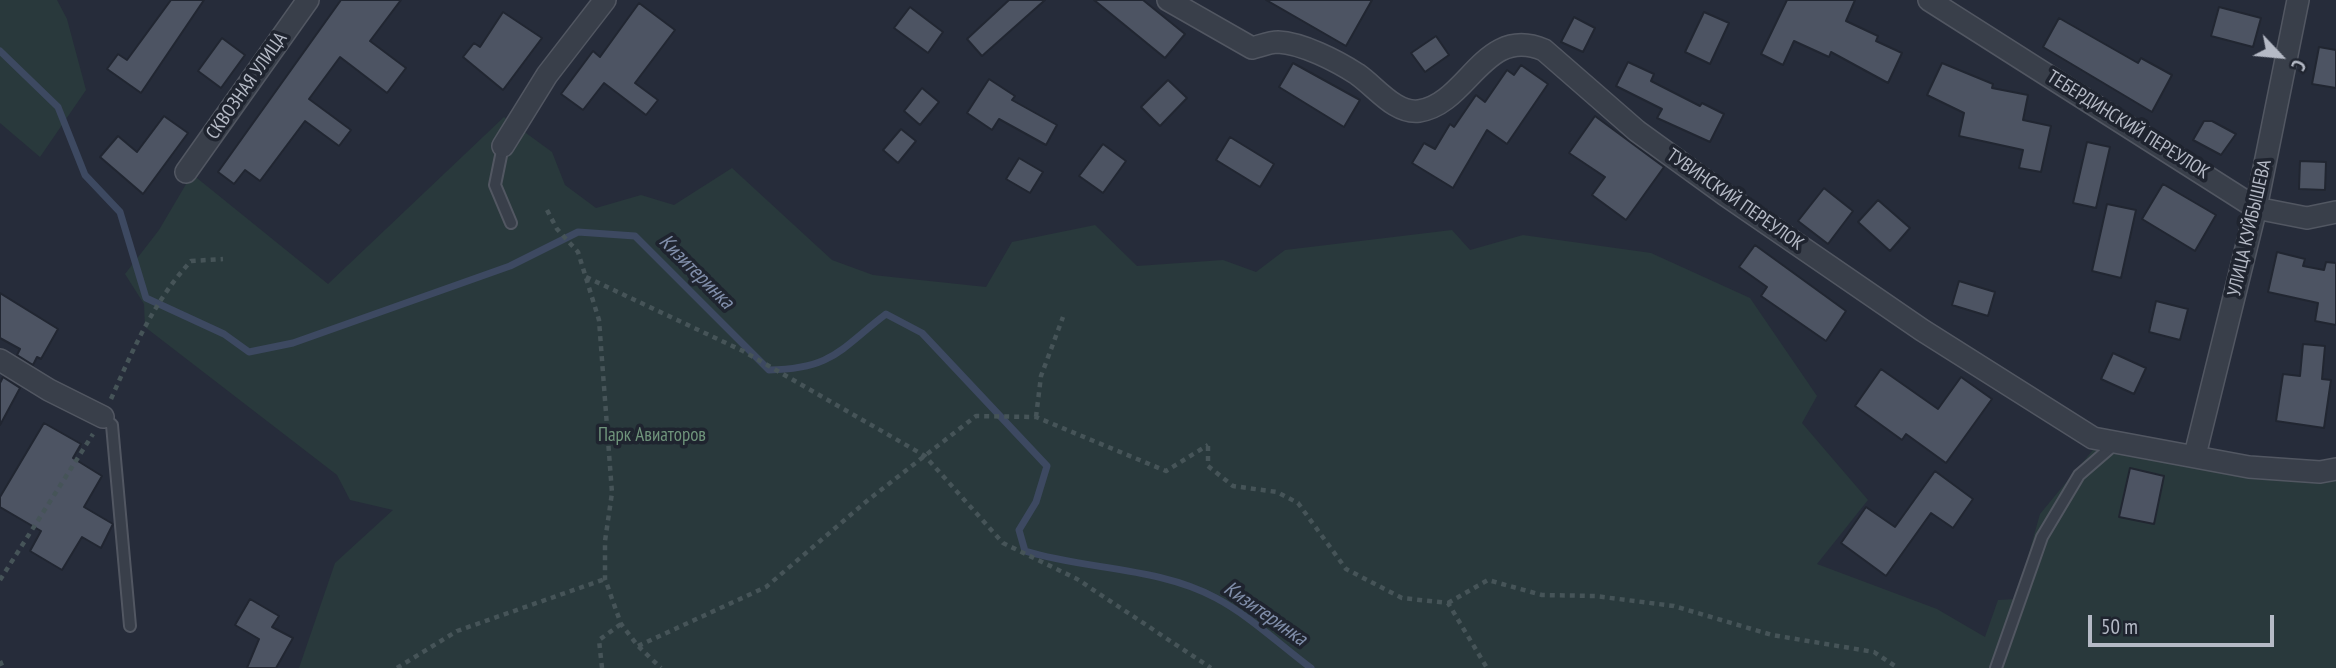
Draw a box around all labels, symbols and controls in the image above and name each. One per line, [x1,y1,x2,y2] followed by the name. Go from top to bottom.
[2245,21,2315,91] north arrow
[202,28,292,144] street label: СКВОЗНАЯ УЛИЦА
[2286,56,2312,74] text: С
[2043,66,2213,184] street label: ТЕБЕРДИНСКИЙ ПЕРЕУЛОК
[1662,144,1808,256] street label: ТУВИНСКИЙ ПЕРЕУЛОК
[2223,158,2277,298] street label: УЛИЦА КУЙБЫШЕВА
[653,229,739,315] water label: Кизитеринка
[598,425,706,447] park label: Парк Авиаторов
[1219,576,1311,652] water label: Кизитеринка
[2091,602,2276,646] scale bar
[2101,613,2138,640] text: 50 m

